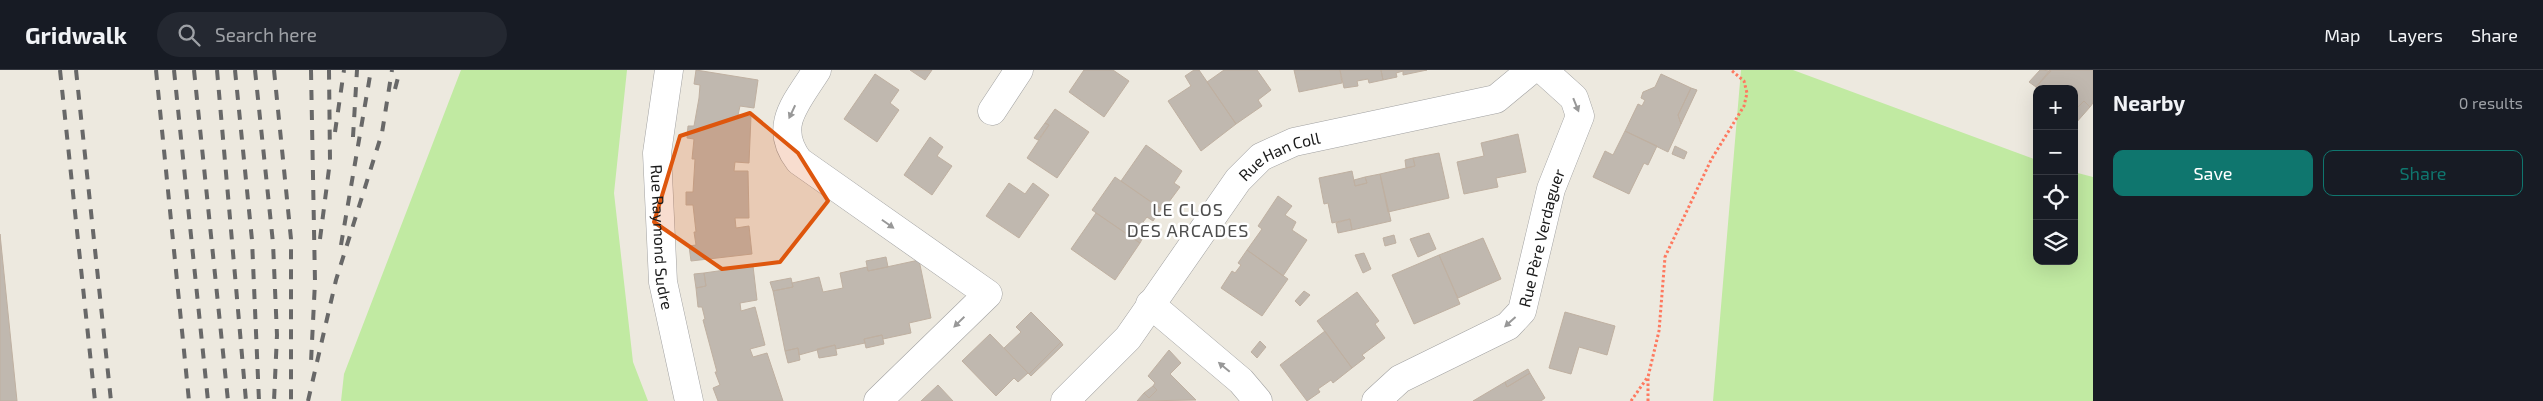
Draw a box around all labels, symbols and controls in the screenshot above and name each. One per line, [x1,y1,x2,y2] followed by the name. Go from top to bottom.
[157,12,507,57] search box
[25,20,127,49] text: Gridwalk
[175,21,203,49] icon: search
[215,23,317,46] text: Search here
[2324,24,2360,46] text: Map
[2388,24,2443,46] text: Layers
[2471,24,2518,46] text: Share
[2033,85,2078,265] map controls
[2033,85,2078,130] button: +
[2113,90,2185,115] text: Nearby
[2459,93,2523,112] text: 0 results
[1572,98,1580,113] one-way arrow
[787,105,795,119] one-way arrow
[1234,127,1322,184] street label: Rue Han Coll
[2033,130,2078,175] button: −
[2113,150,2313,196] button: Save
[2323,150,2523,196] button: Share
[648,164,678,311] street label: Rue Raymond Sudre
[1514,165,1568,309] street label: Rue Père Verdaguer
[2033,175,2078,220] button: locate
[1127,198,1249,241] district label: LE CLOS DES ARCADES
[881,219,895,229] one-way arrow
[2033,220,2078,265] button: layers
[954,316,966,328] one-way arrow
[1504,317,1517,328] one-way arrow
[1218,361,1231,372] one-way arrow

